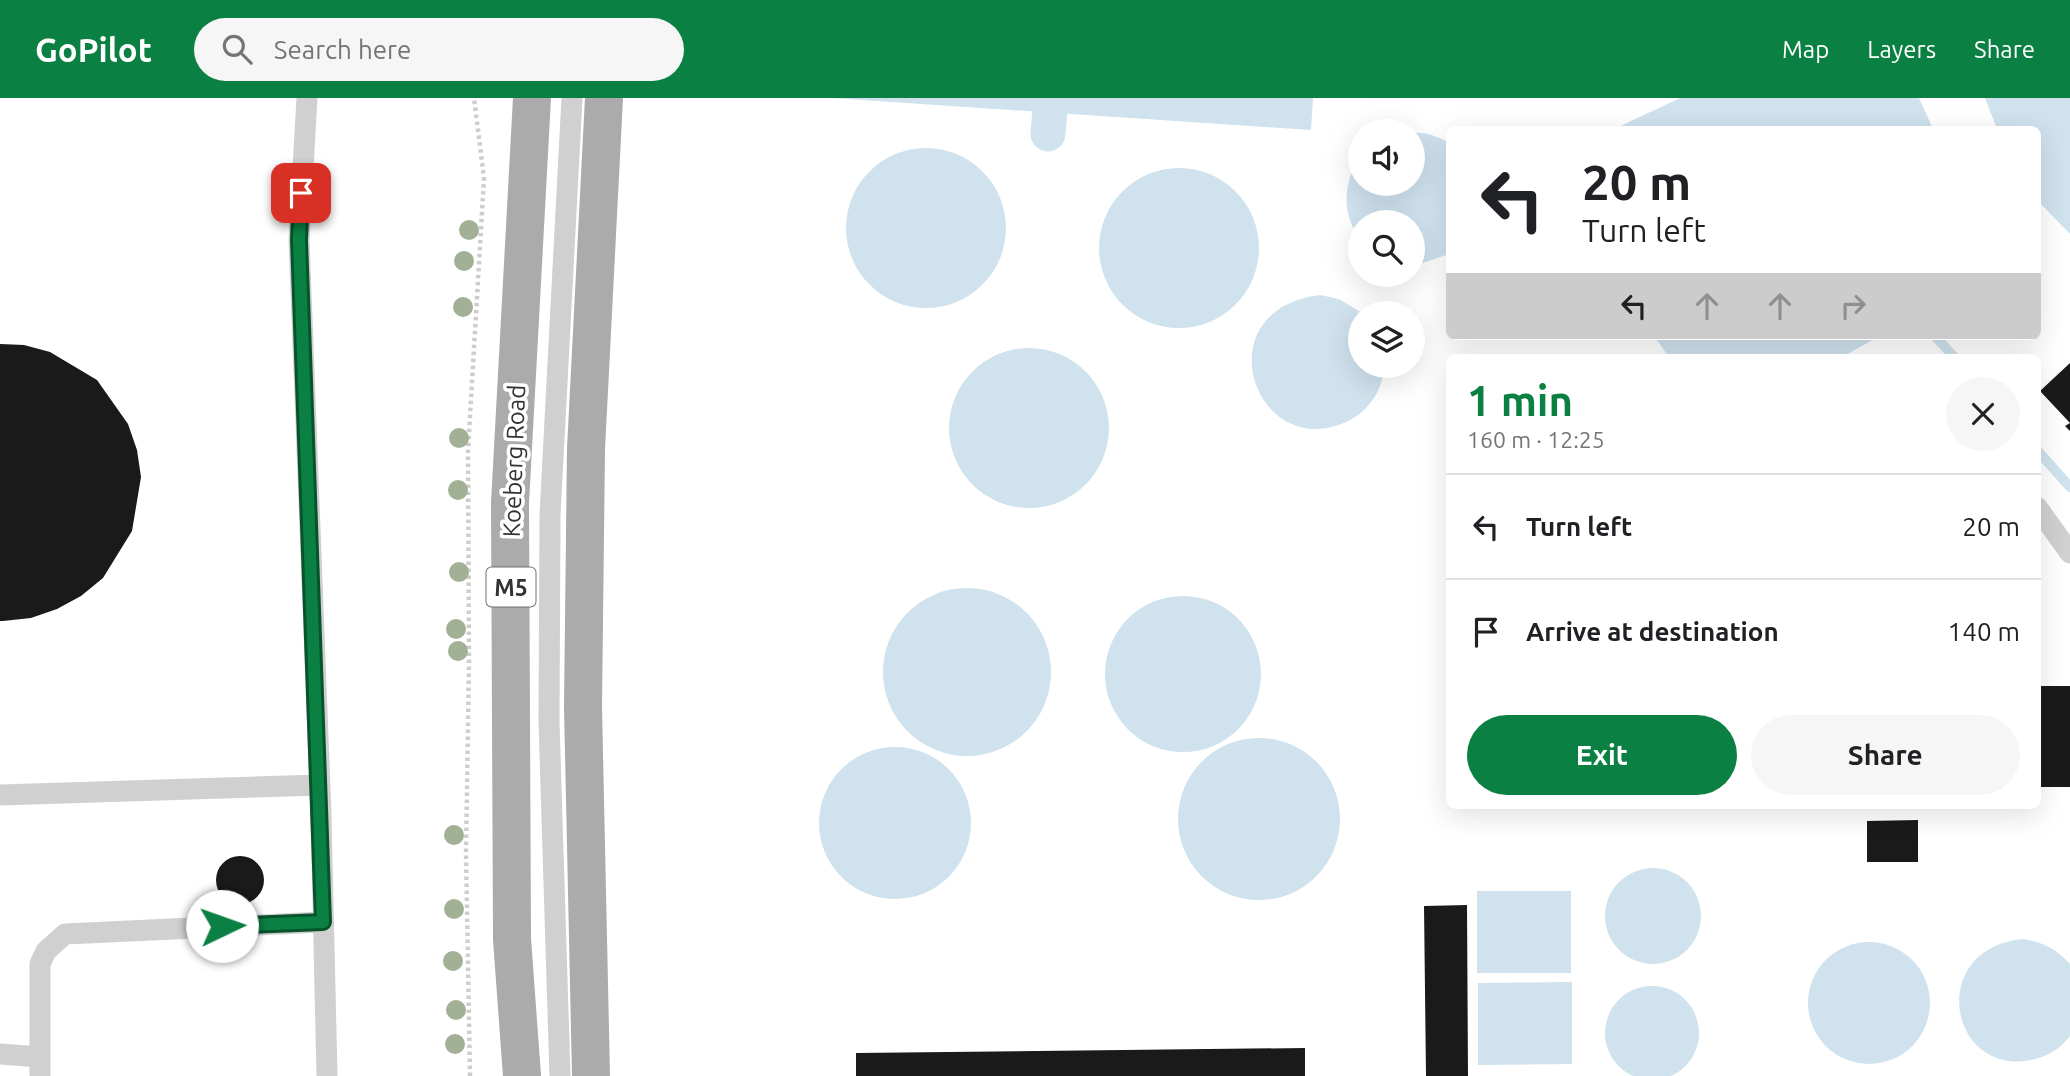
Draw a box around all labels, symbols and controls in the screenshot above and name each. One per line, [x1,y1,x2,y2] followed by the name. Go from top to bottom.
[194,18,684,81] search box
[218,30,256,68] icon: search
[35,31,152,68] text: GoPilot
[274,35,411,64] text: Search here
[1782,36,1829,63] text: Map
[1867,36,1936,63] text: Layers
[1974,36,2035,63] text: Share
[1348,119,1425,378] map controls
[1348,119,1425,196] button: sound
[1467,154,1558,245] icon: left
[1582,154,1691,209] text: 20 m
[271,163,331,223] pin
[282,174,320,212] icon: arrive
[1348,210,1425,287] button: search
[1582,212,1706,248] text: Turn left
[1615,287,1653,325] icon: left
[1688,287,1726,325] icon: ahead
[1761,287,1799,325] icon: ahead
[1834,287,1872,325] icon: right
[1348,301,1425,378] button: layers
[1467,377,1573,424] text: 1 min
[1946,377,2020,451] button: close
[498,384,530,538] street label: Koeberg Road
[1467,427,1605,452] text: 160 m · 12:25
[1467,508,1505,546] icon: left
[1526,512,1632,541] text: Turn left
[1962,512,2020,541] text: 20 m
[486,568,536,607] road number: M5
[1467,613,1505,651] icon: arrive
[1526,617,1779,646] text: Arrive at destination
[1948,617,2020,646] text: 140 m
[1467,715,1737,795] button: Exit
[1751,715,2020,795] button: Share
[185,889,259,963] position arrow

